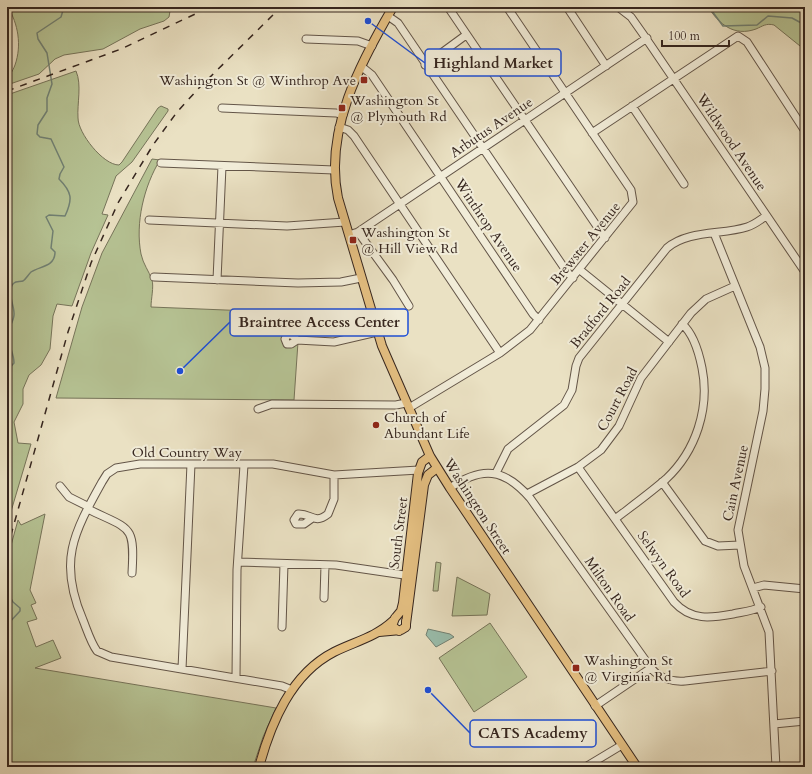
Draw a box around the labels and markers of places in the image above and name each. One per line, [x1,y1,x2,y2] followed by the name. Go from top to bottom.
[425,49,561,76] callout: Highland Market
[158,71,356,90] place label: Washington St @ Winthrop Ave
[359,75,369,85] marker: Washington St @ Winthrop Ave
[349,91,447,126] place label: Washington St @ Plymouth Rd
[337,103,347,113] marker: Washington St @ Plymouth Rd
[360,223,458,258] place label: Washington St @ Hill View Rd
[348,235,358,245] marker: Washington St @ Hill View Rd
[230,309,408,336] callout: Braintree Access Center
[384,408,470,443] place label: Church of Abundant Life
[371,420,381,430] marker: Church of Abundant Life
[583,651,673,686] place label: Washington St @ Virginia Rd
[571,663,581,673] marker: Washington St @ Virginia Rd
[470,720,596,747] callout: CATS Academy

